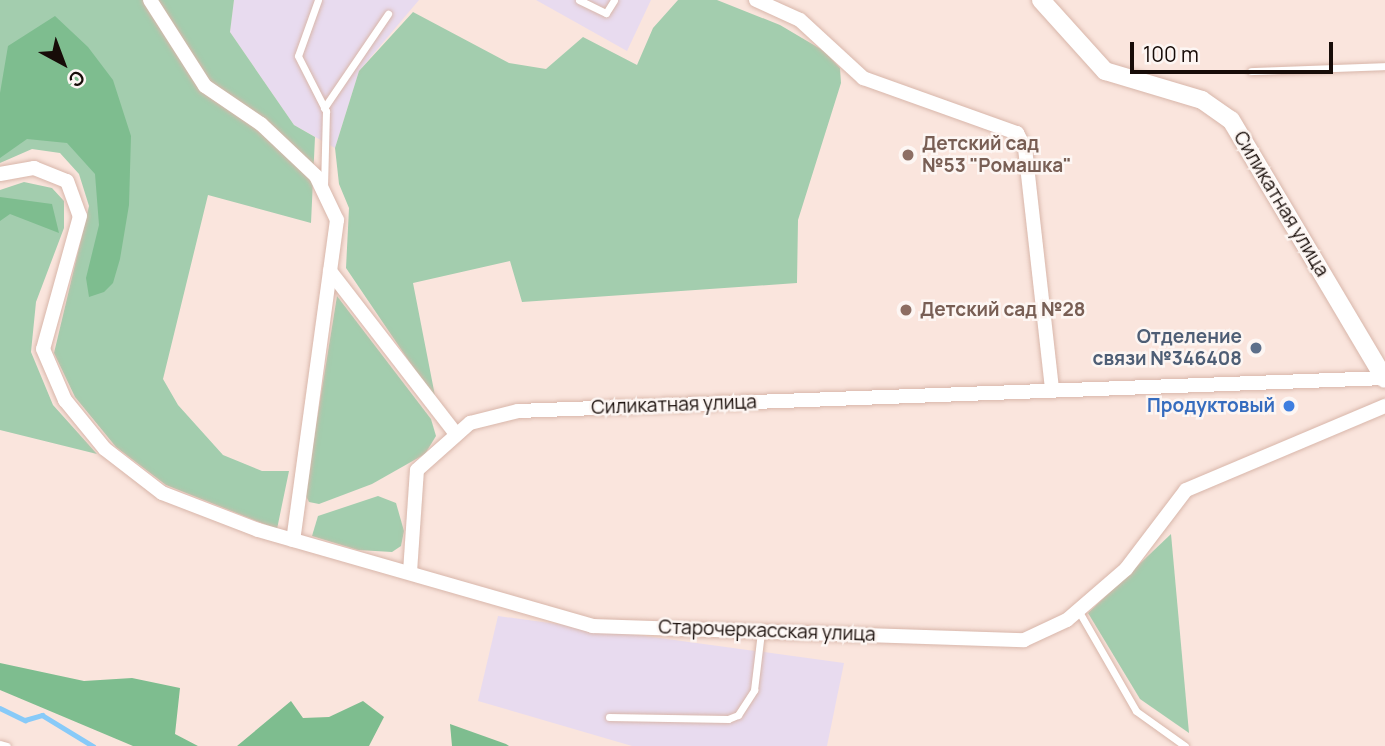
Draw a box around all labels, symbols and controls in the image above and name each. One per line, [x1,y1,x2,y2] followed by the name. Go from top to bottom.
[28,28,98,98] north arrow
[1133,28,1336,72] scale bar
[1143,40,1199,68] text: 100 m
[63,64,91,93] text: С
[1229,127,1333,281] street label: Силикатная улица
[922,133,1072,177] place label: Детский сад №53 "Ромашка"
[900,147,916,163] marker: Детский сад №53 "Ромашка"
[920,299,1085,321] place label: Детский сад №28
[898,302,914,318] marker: Детский сад №28
[1092,326,1242,370] place label: Отделение связи №346408
[1248,340,1264,356] marker: Отделение связи №346408
[591,391,757,419] street label: Силикатная улица
[1147,395,1275,417] place label: Продуктовый
[1281,398,1297,414] marker: Продуктовый
[658,616,876,646] street label: Старочеркасская улица

